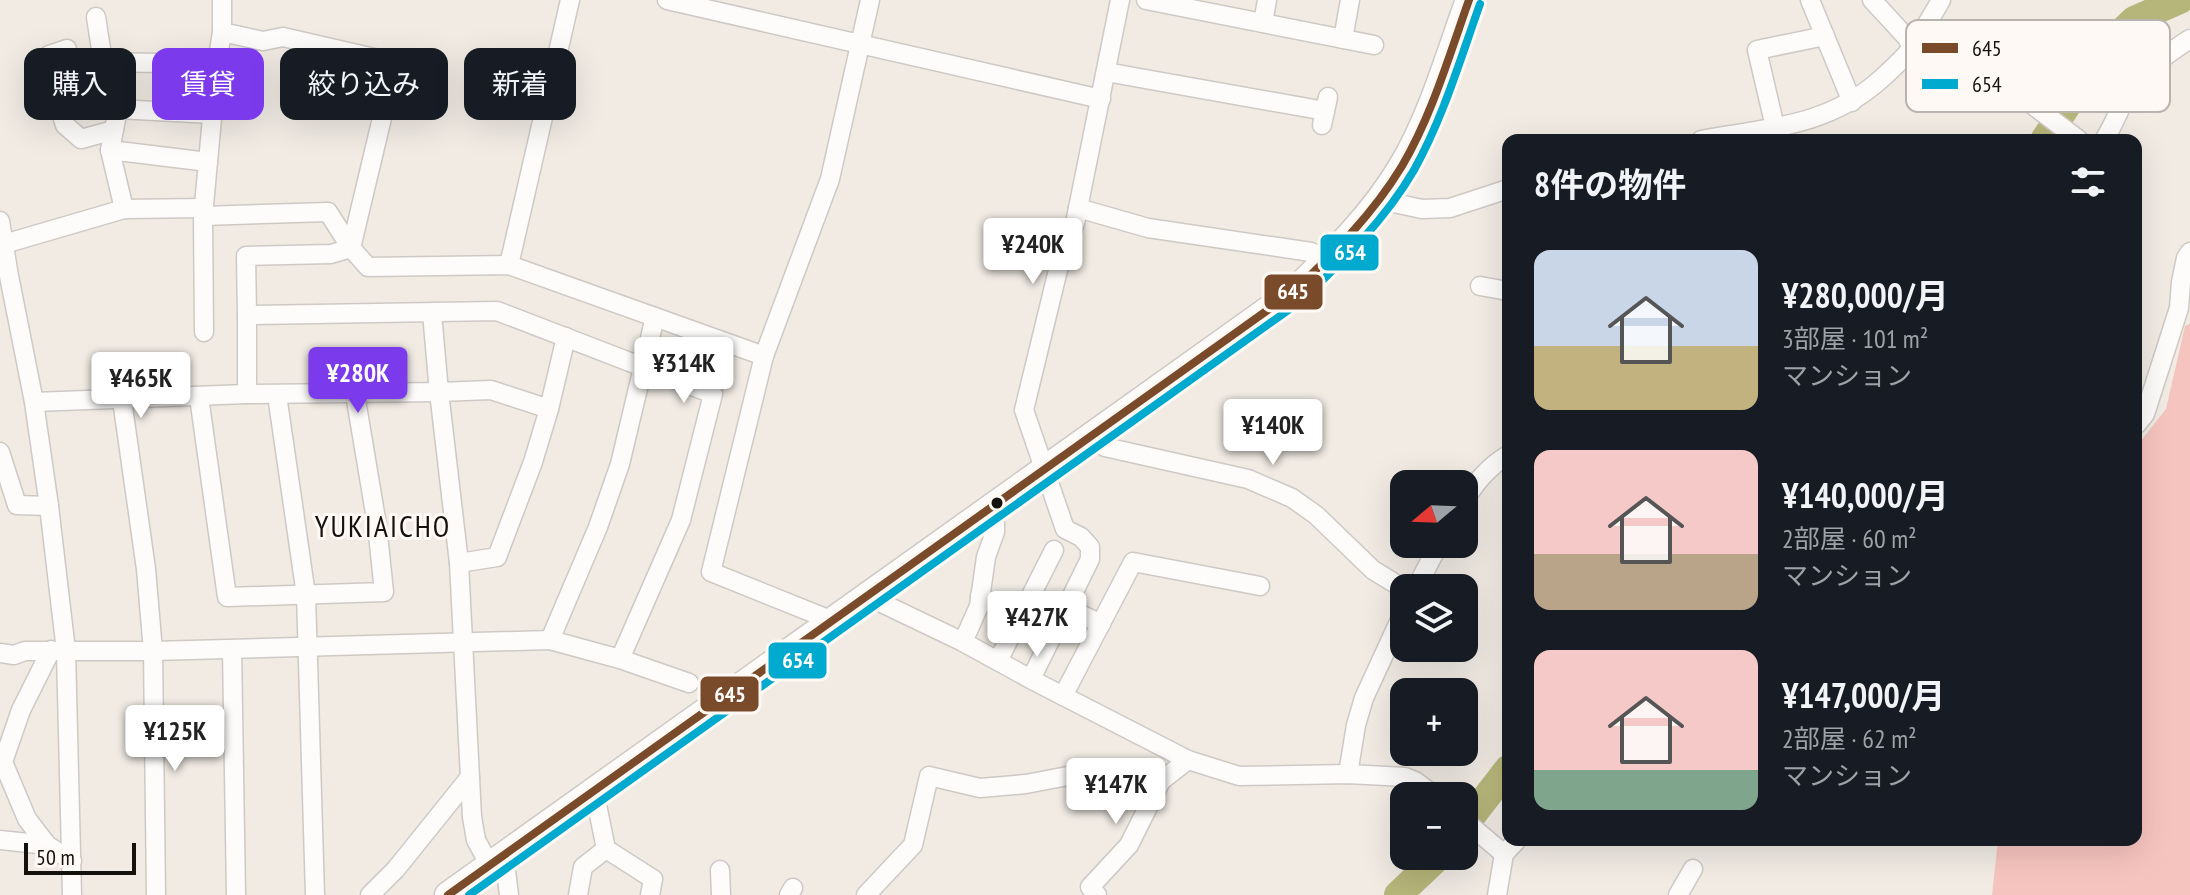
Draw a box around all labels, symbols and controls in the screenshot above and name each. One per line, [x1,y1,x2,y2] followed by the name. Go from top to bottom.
[1906,20,2170,112] legend
[1972,34,2002,62] text: 645
[24,48,136,120] chip: 購入
[152,48,264,120] chip: 賃貸
[280,48,448,120] chip: 絞り込み
[464,48,576,120] chip: 新着
[1972,70,2002,98] text: 654
[2066,160,2110,204] icon: filters
[1534,162,1686,206] text: 8件の物件
[977,218,1089,286] pin: ¥240K
[1001,227,1065,260] text: ¥240K
[1319,233,1380,272] line badge: 654
[1334,238,1366,266] text: 654
[1263,273,1324,311] line badge: 645
[1782,273,1949,317] text: ¥280,000/月
[1277,277,1309,305] text: 645
[1598,282,1694,378] icon: home
[1782,322,1928,355] text: 3部屋 · 101 m²
[628,337,740,405] pin: ¥314K
[652,346,716,379] text: ¥314K
[302,347,414,415] pin: ¥280K
[85,352,197,420] pin: ¥465K
[326,356,390,389] text: ¥280K
[1782,359,1912,392] text: マンション
[109,361,173,394] text: ¥465K
[1217,399,1329,467] pin: ¥140K
[1241,408,1305,441] text: ¥140K
[1390,470,1478,558] north arrow
[1390,470,1478,870] map controls
[1782,473,1949,517] text: ¥140,000/月
[1598,482,1694,578] icon: home
[989,495,1005,511] unlabelled marker
[315,506,451,545] district label: YUKIAICHO
[1782,522,1917,555] text: 2部屋 · 60 m²
[1782,559,1912,592] text: マンション
[1390,574,1478,662] button: layers
[981,591,1093,659] pin: ¥427K
[1005,600,1069,633] text: ¥427K
[767,641,828,680] line badge: 654
[782,646,814,674] text: 654
[1782,673,1946,717] text: ¥147,000/月
[699,675,760,713] line badge: 645
[1390,678,1478,766] button: +
[714,680,746,708] text: 645
[1598,682,1694,778] icon: home
[119,705,231,773] pin: ¥125K
[143,714,207,747] text: ¥125K
[1782,722,1917,755] text: 2部屋 · 62 m²
[1060,758,1172,826] pin: ¥147K
[1782,759,1912,792] text: マンション
[1084,767,1148,800] text: ¥147K
[1390,782,1478,870] button: −
[24,839,136,875] scale bar
[36,843,75,871] text: 50 m

